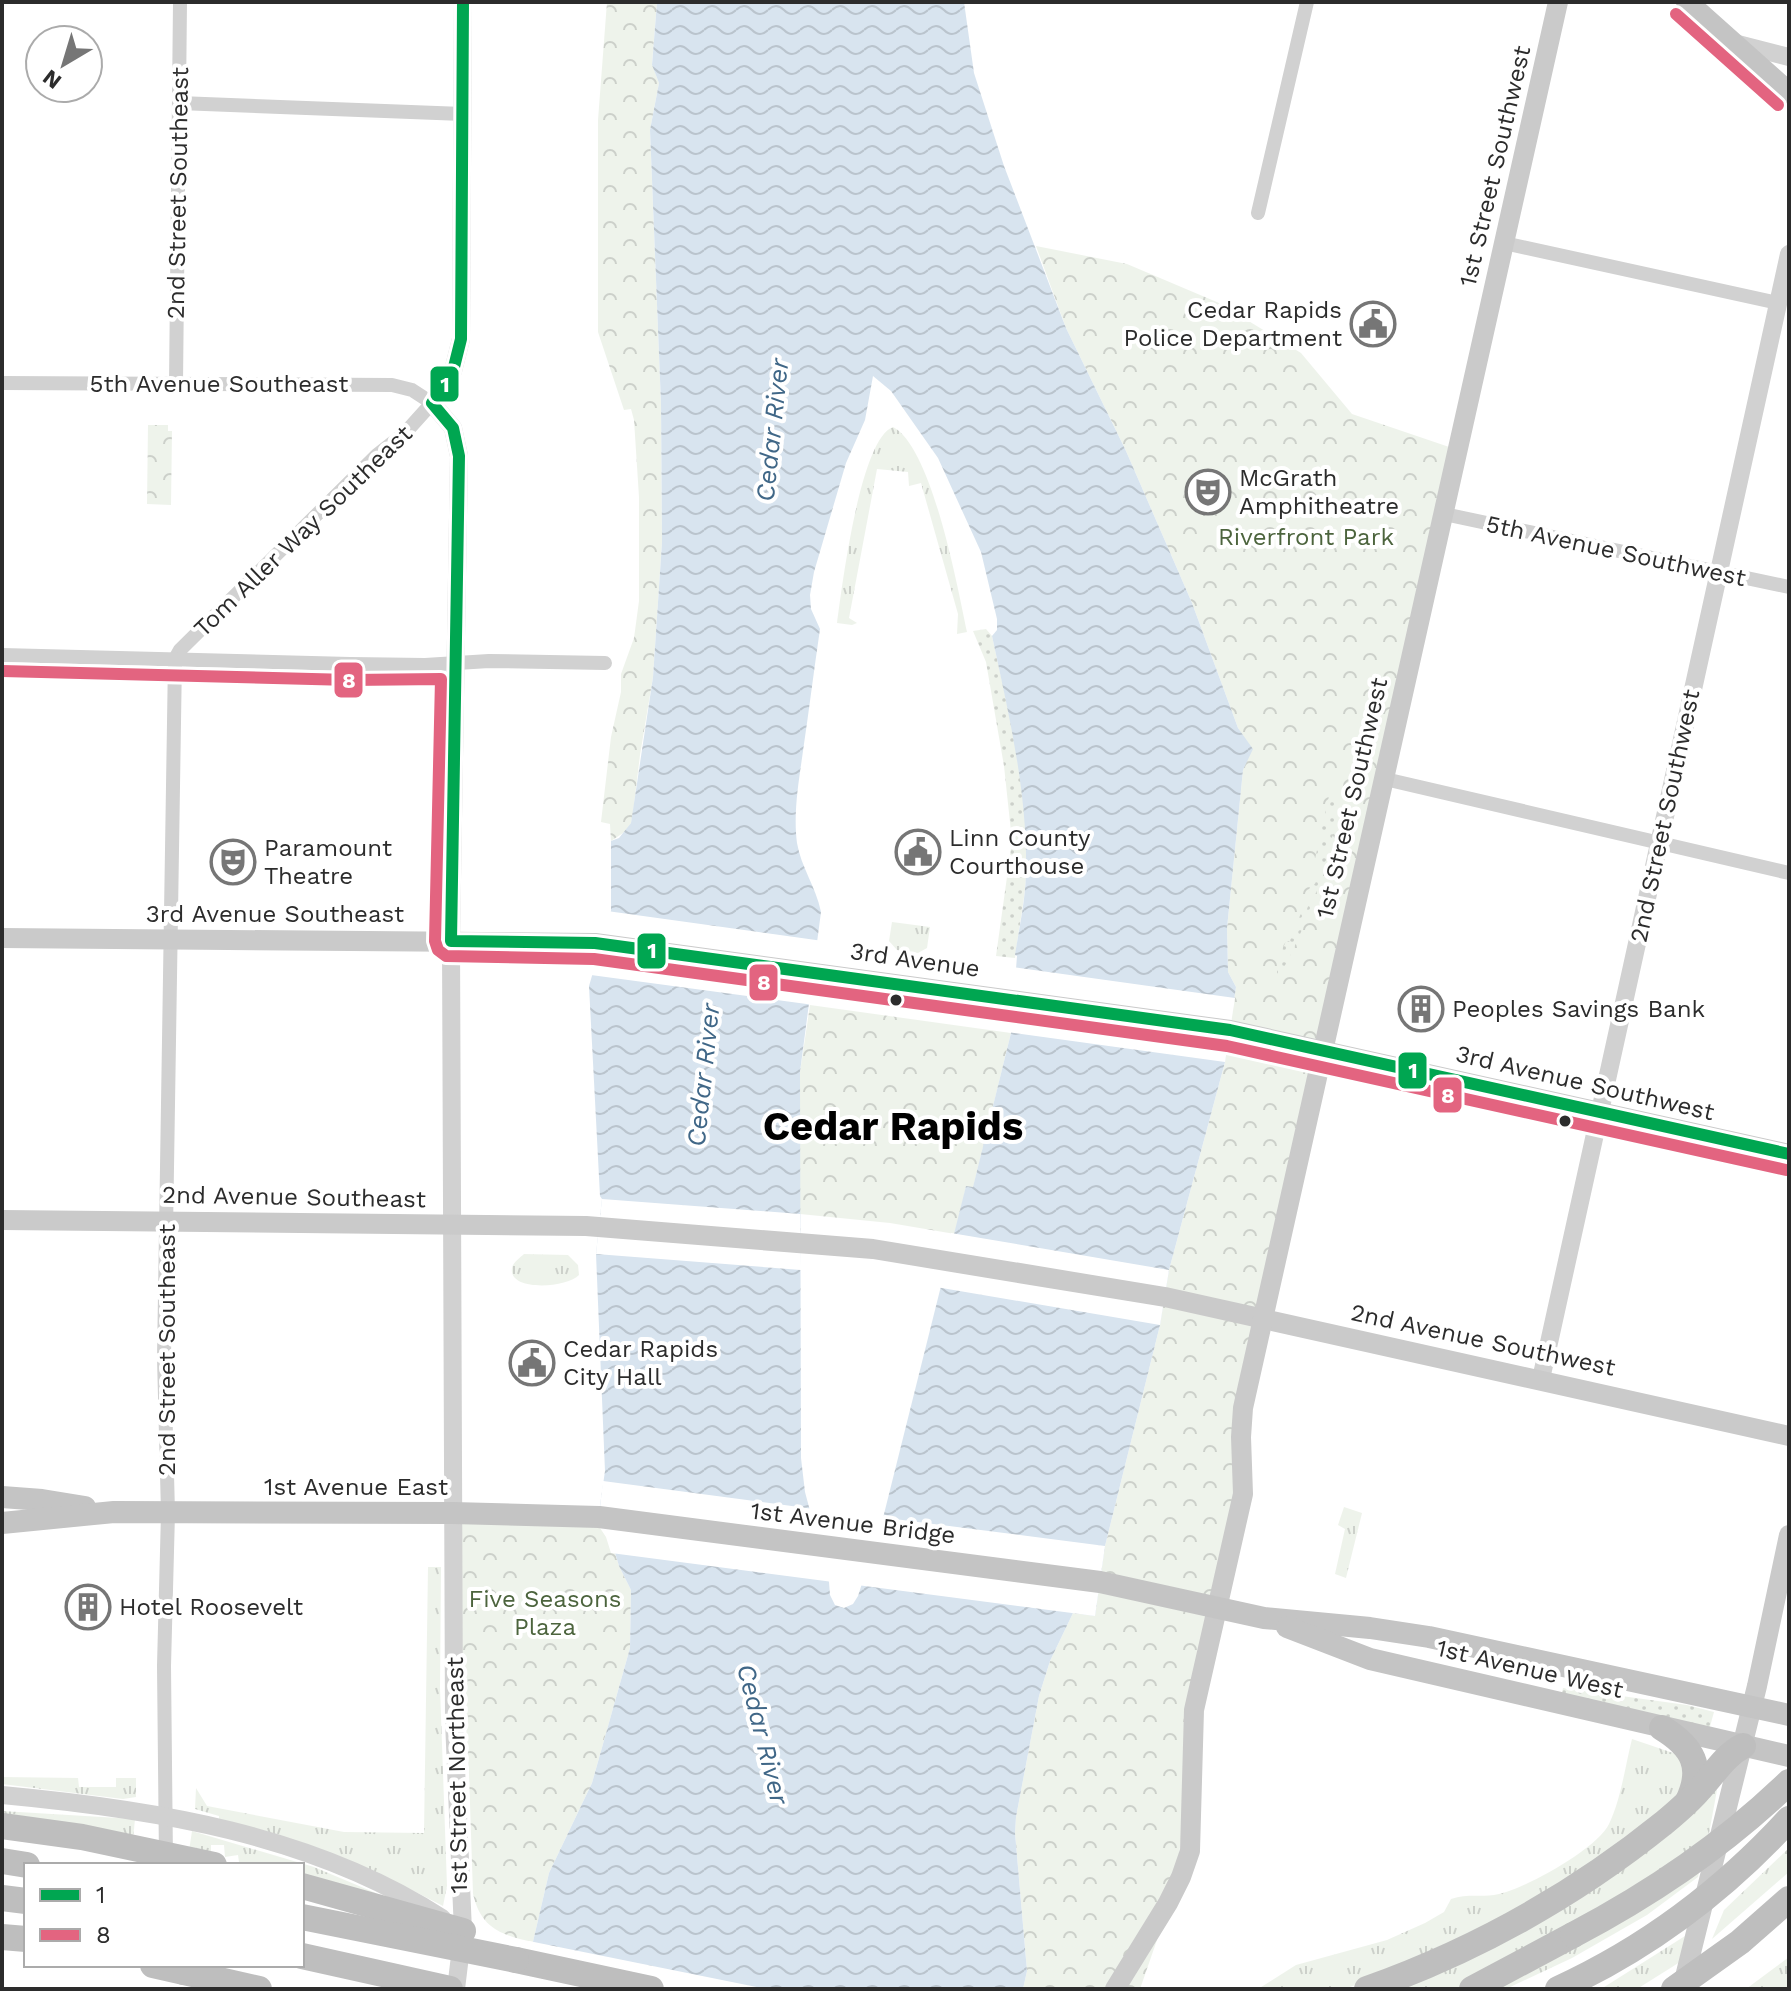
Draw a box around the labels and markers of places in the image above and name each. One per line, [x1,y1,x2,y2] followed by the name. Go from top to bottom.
[1124,296,1342,352] place label: Cedar Rapids Police Department
[1349,300,1397,348] public building icon: Cedar Rapids Police Department
[1239,464,1399,520] place label: McGrath Amphitheatre
[1184,468,1232,516] theatre icon: McGrath Amphitheatre
[949,824,1091,880] place label: Linn County Courthouse
[894,828,942,876] public building icon: Linn County Courthouse
[264,834,392,890] place label: Paramount Theatre
[209,838,257,886] theatre icon: Paramount Theatre
[1397,985,1445,1033] building icon: Peoples Savings Bank
[888,992,904,1008] unlabelled marker
[1452,995,1705,1023] place label: Peoples Savings Bank
[1557,1113,1573,1129] unlabelled marker
[563,1335,718,1391] place label: Cedar Rapids City Hall
[508,1339,556,1387] public building icon: Cedar Rapids City Hall
[64,1583,112,1631] building icon: Hotel Roosevelt
[119,1593,303,1621] place label: Hotel Roosevelt

